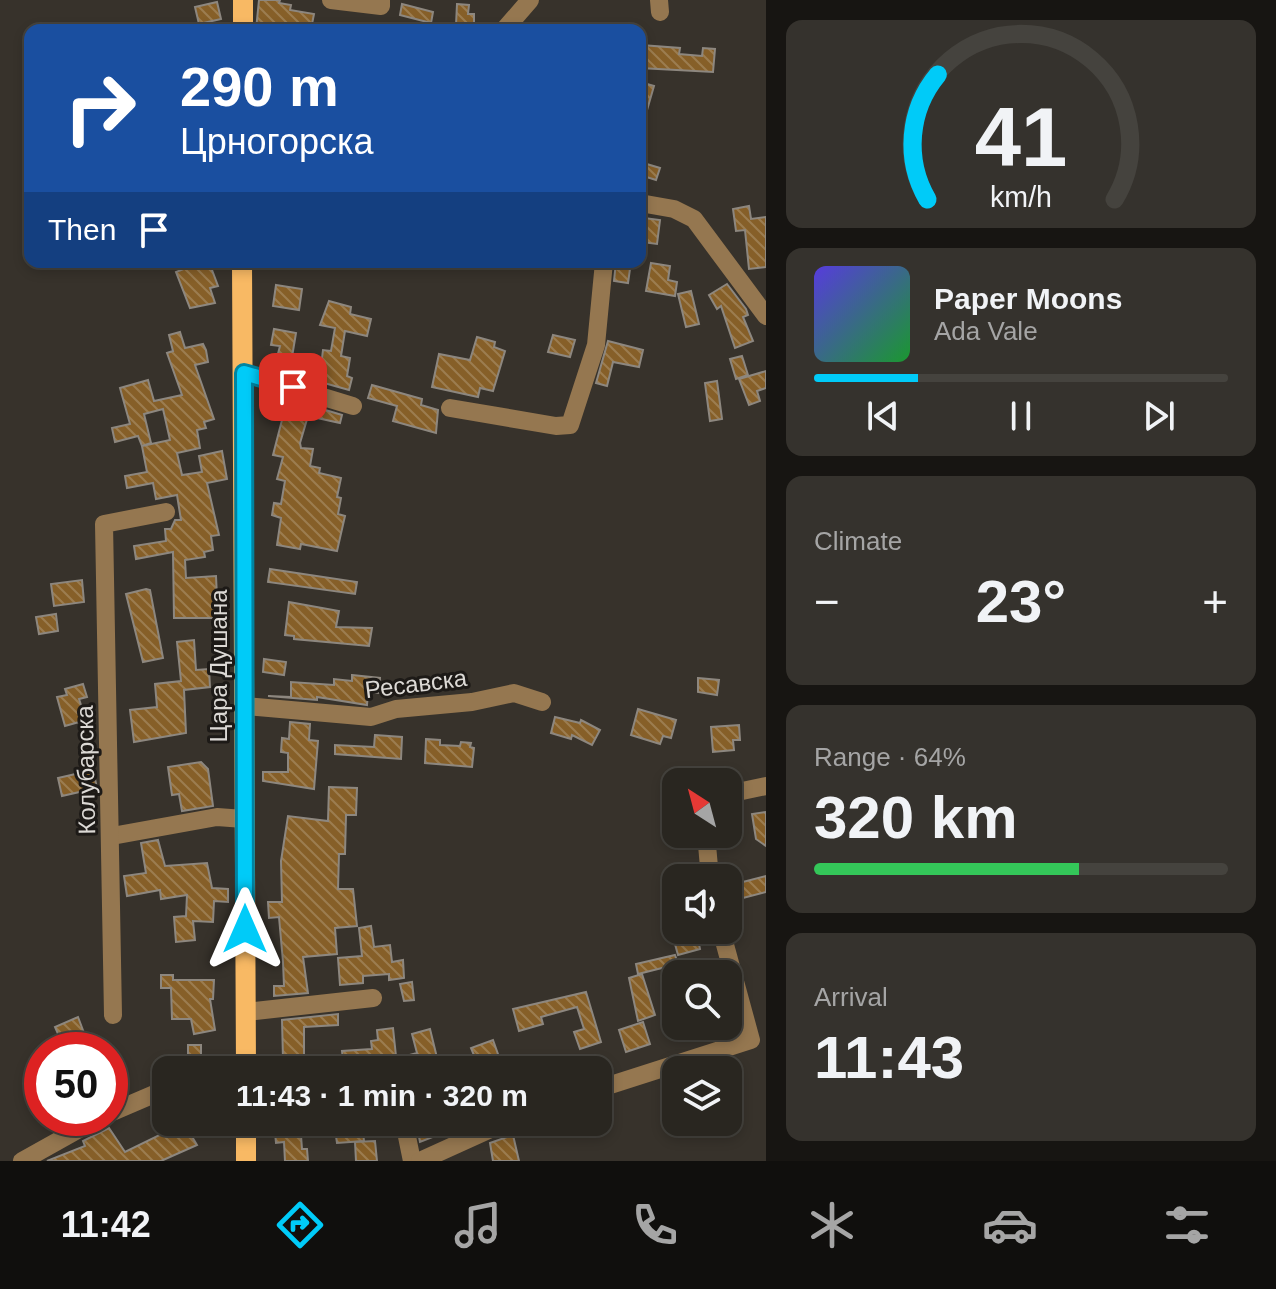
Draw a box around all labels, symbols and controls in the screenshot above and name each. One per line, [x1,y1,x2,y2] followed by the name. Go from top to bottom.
[180,55,339,118] text: 290 m
[48,56,152,160] icon: right
[975,91,1067,184] text: 41
[180,121,374,162] text: Црногорска
[990,181,1052,213] text: km/h
[132,208,176,252] icon: arrive
[48,213,116,246] text: Then
[934,282,1122,315] text: Paper Moons
[934,316,1038,346] text: Ada Vale
[259,353,327,421] pin
[271,365,315,409] icon: arrive
[861,394,905,438] icon: previous
[999,394,1043,438] icon: pause
[1137,394,1181,438] icon: next
[814,526,902,556] text: Climate
[976,568,1066,635] text: 23°
[814,577,840,626] text: −
[1202,577,1228,626] text: +
[205,589,232,742] street label: Цара Душана
[363,664,469,703] street label: Ресавска
[71,704,100,835] street label: Колубарска
[814,742,966,772] text: Range · 64%
[662,768,742,848] north arrow
[662,768,742,1136] map controls
[814,784,1018,851] text: 320 km
[662,864,742,944] button: sound
[203,887,287,971] position arrow
[662,960,742,1040] button: search
[814,982,888,1012] text: Arrival
[814,1024,964,1091] text: 11:43
[24,1032,128,1136] speed limit sign: 50
[662,1056,742,1136] button: layers
[236,1079,528,1112] text: 11:43 · 1 min · 320 m
[272,1197,328,1253] icon: directions
[450,1197,506,1253] icon: music
[627,1197,683,1253] icon: phone
[804,1197,860,1253] icon: climate
[982,1197,1038,1253] icon: car
[1159,1197,1215,1253] icon: filters
[61,1204,151,1245] text: 11:42

